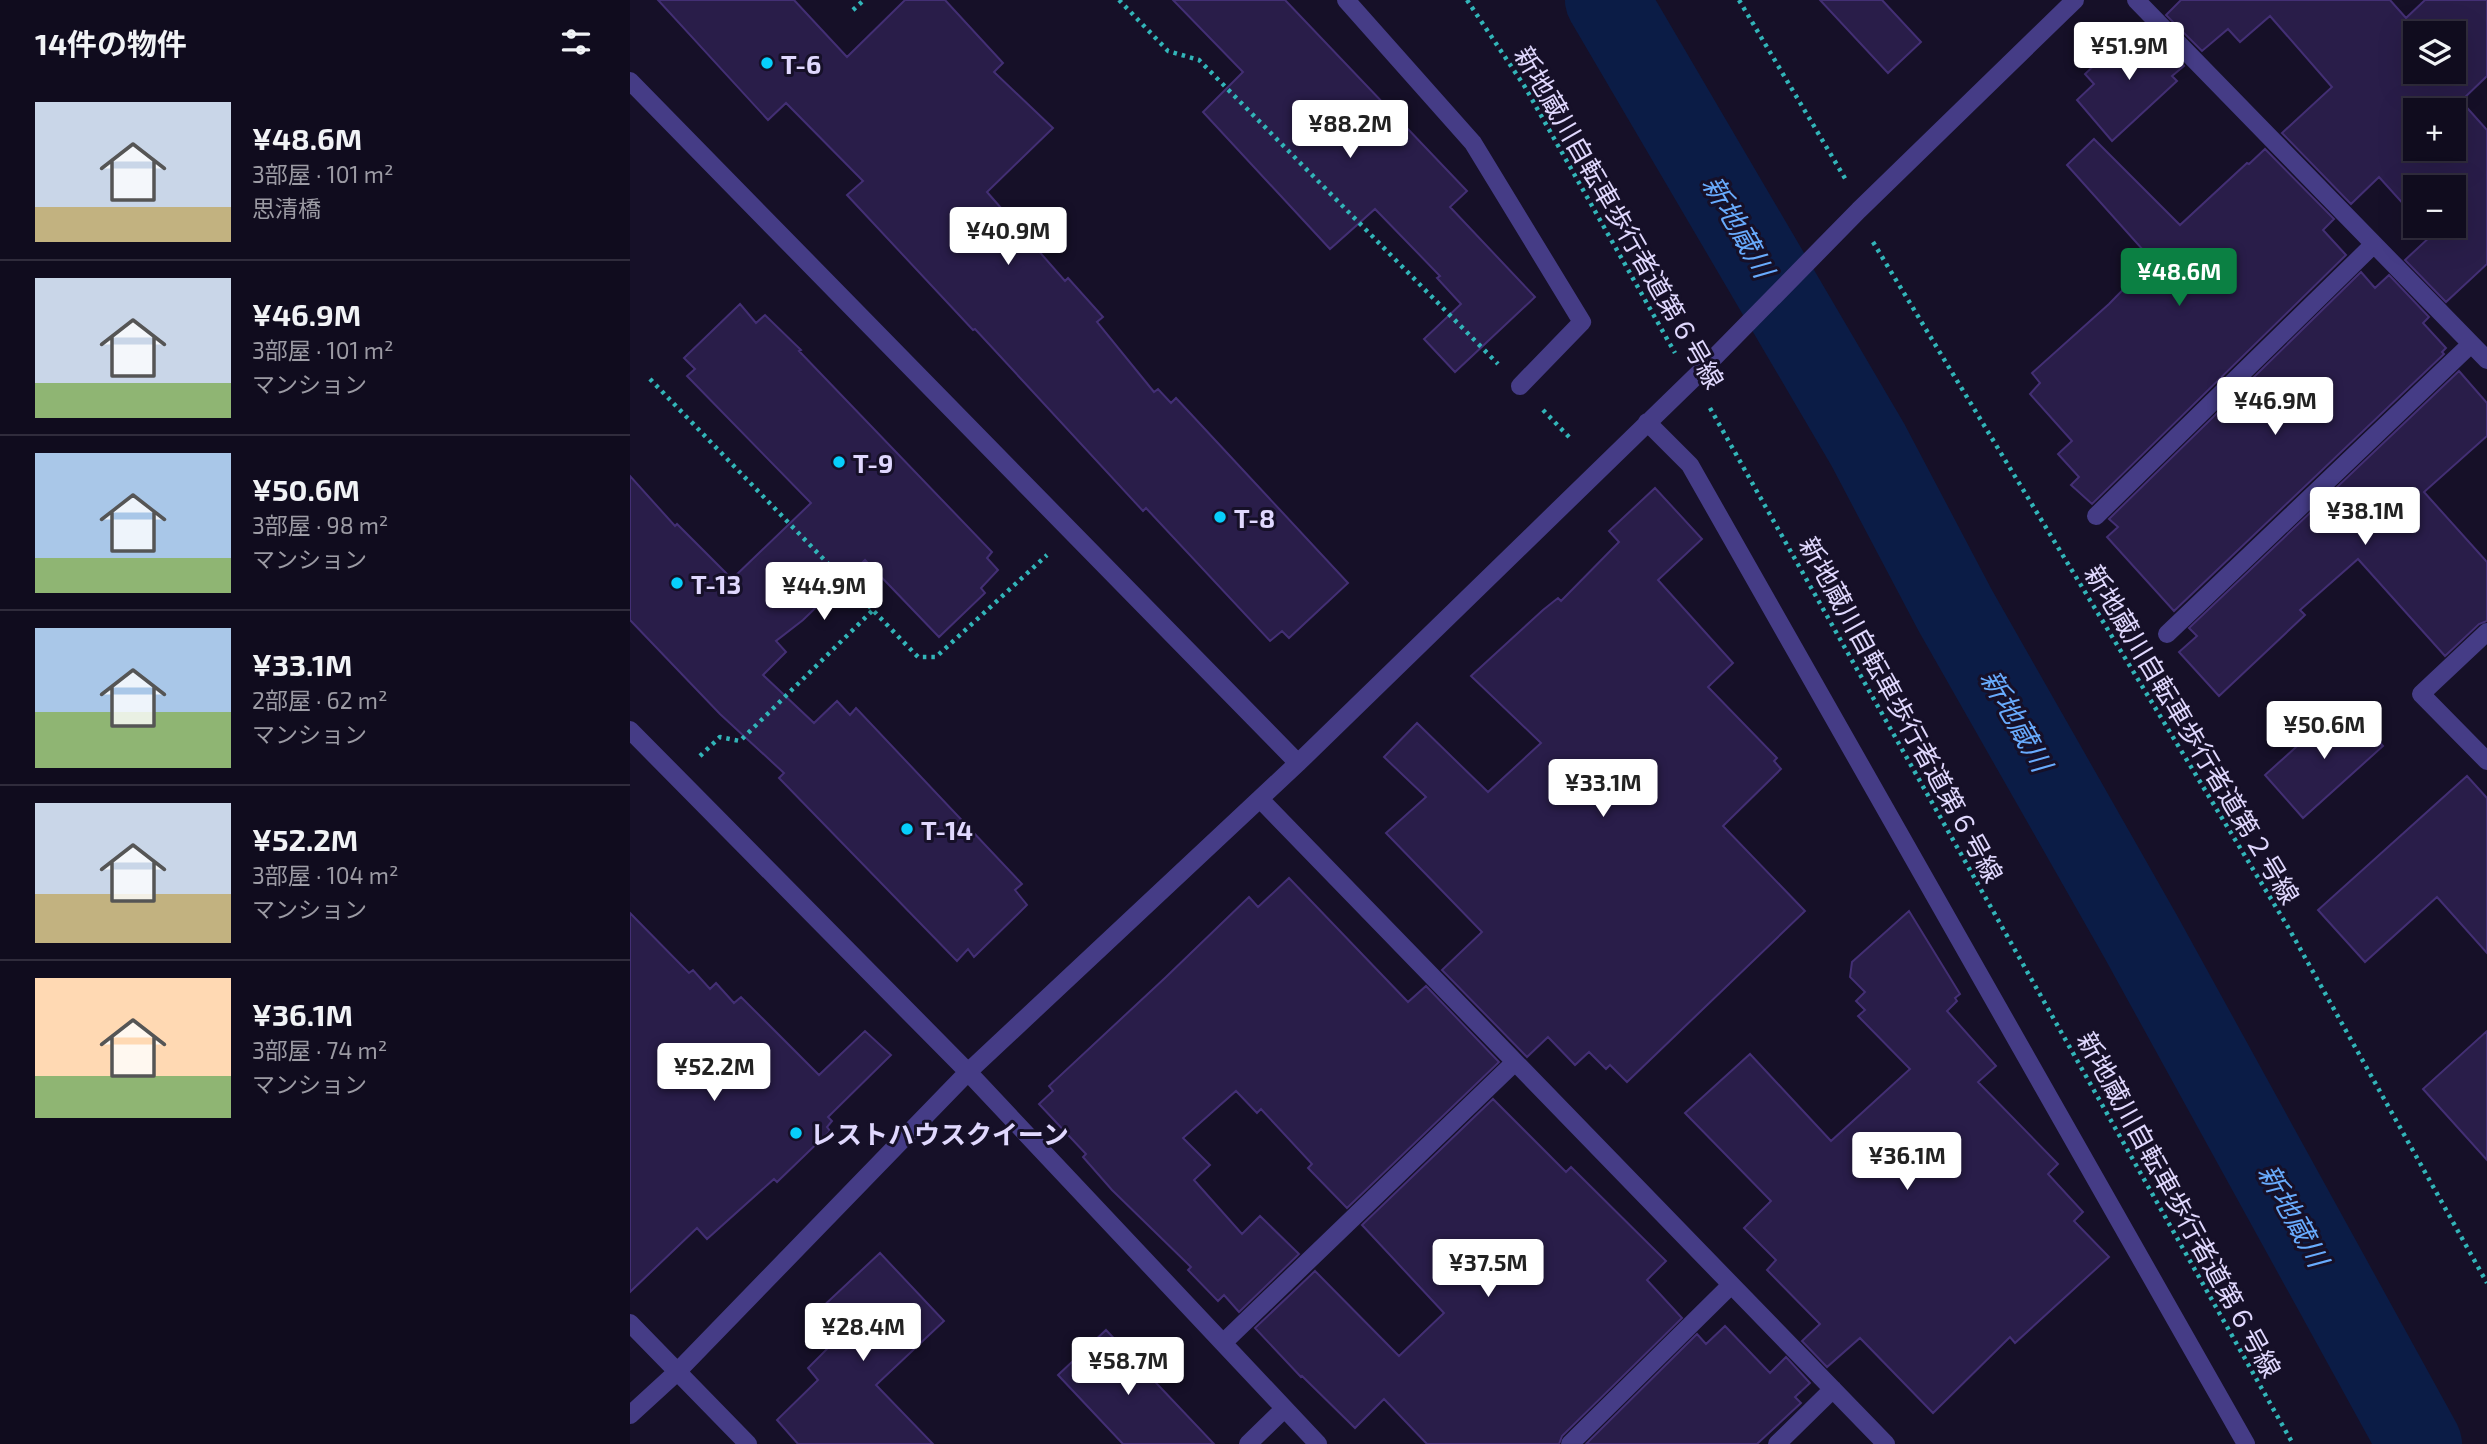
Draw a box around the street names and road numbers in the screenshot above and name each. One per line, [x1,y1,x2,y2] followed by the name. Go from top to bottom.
[1509,40,1731,394] street label: 新地蔵川自転車歩行者道第６号線
[1794,531,2010,887] street label: 新地蔵川自転車歩行者道第６号線
[2079,559,2307,909] street label: 新地蔵川自転車歩行者道第２号線
[2072,1026,2288,1382] street label: 新地蔵川自転車歩行者道第６号線

